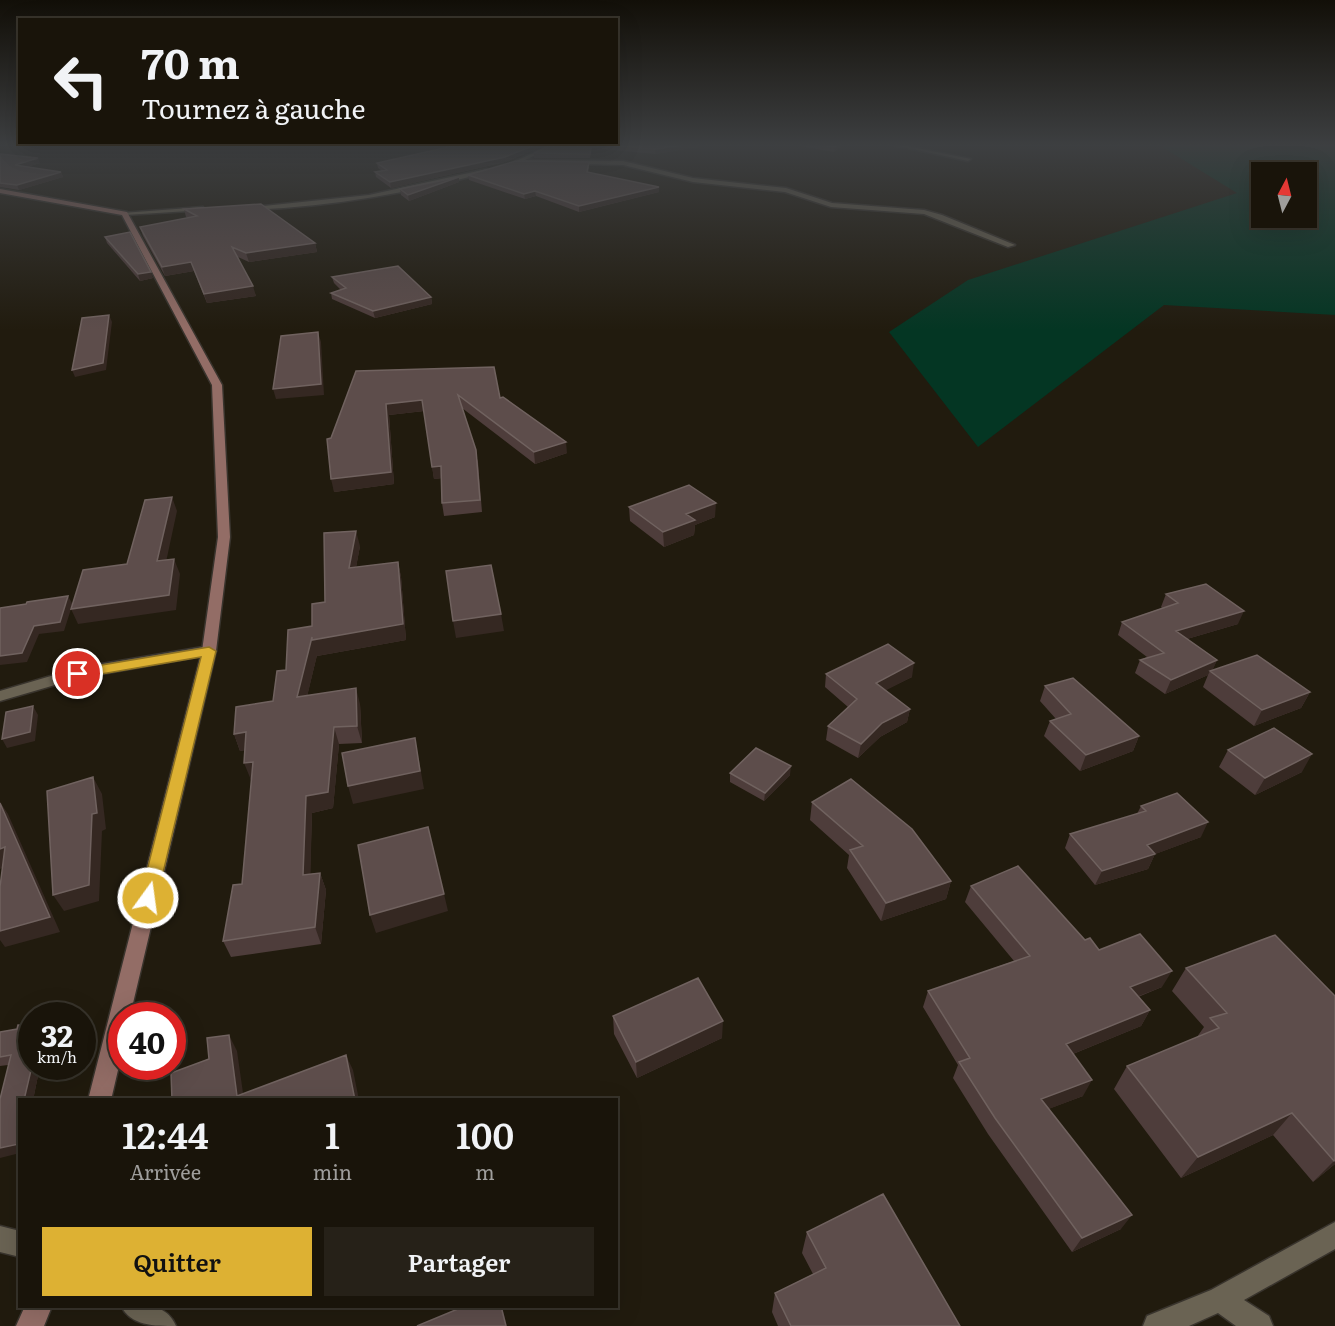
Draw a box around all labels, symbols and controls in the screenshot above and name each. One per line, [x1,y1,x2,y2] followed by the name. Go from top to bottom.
[141,30,240,92] text: 70 m
[42,42,120,120] icon: left
[141,87,365,127] text: Tournez à gauche
[1251,162,1317,228] north arrow
[1251,162,1317,228] map controls
[52,648,103,699] pin
[61,657,94,690] icon: arrive
[116,866,180,930] position arrow
[108,1002,186,1080] speed limit sign: 40
[41,1012,73,1056] text: 32
[37,1045,77,1068] text: km/h
[122,1107,209,1160] text: 12:44
[325,1107,340,1160] text: 1
[456,1107,514,1160] text: 100
[130,1156,201,1186] text: Arrivée
[313,1156,352,1186] text: min
[475,1156,495,1186] text: m
[42,1227,312,1296] button: Quitter
[324,1227,594,1296] button: Partager

